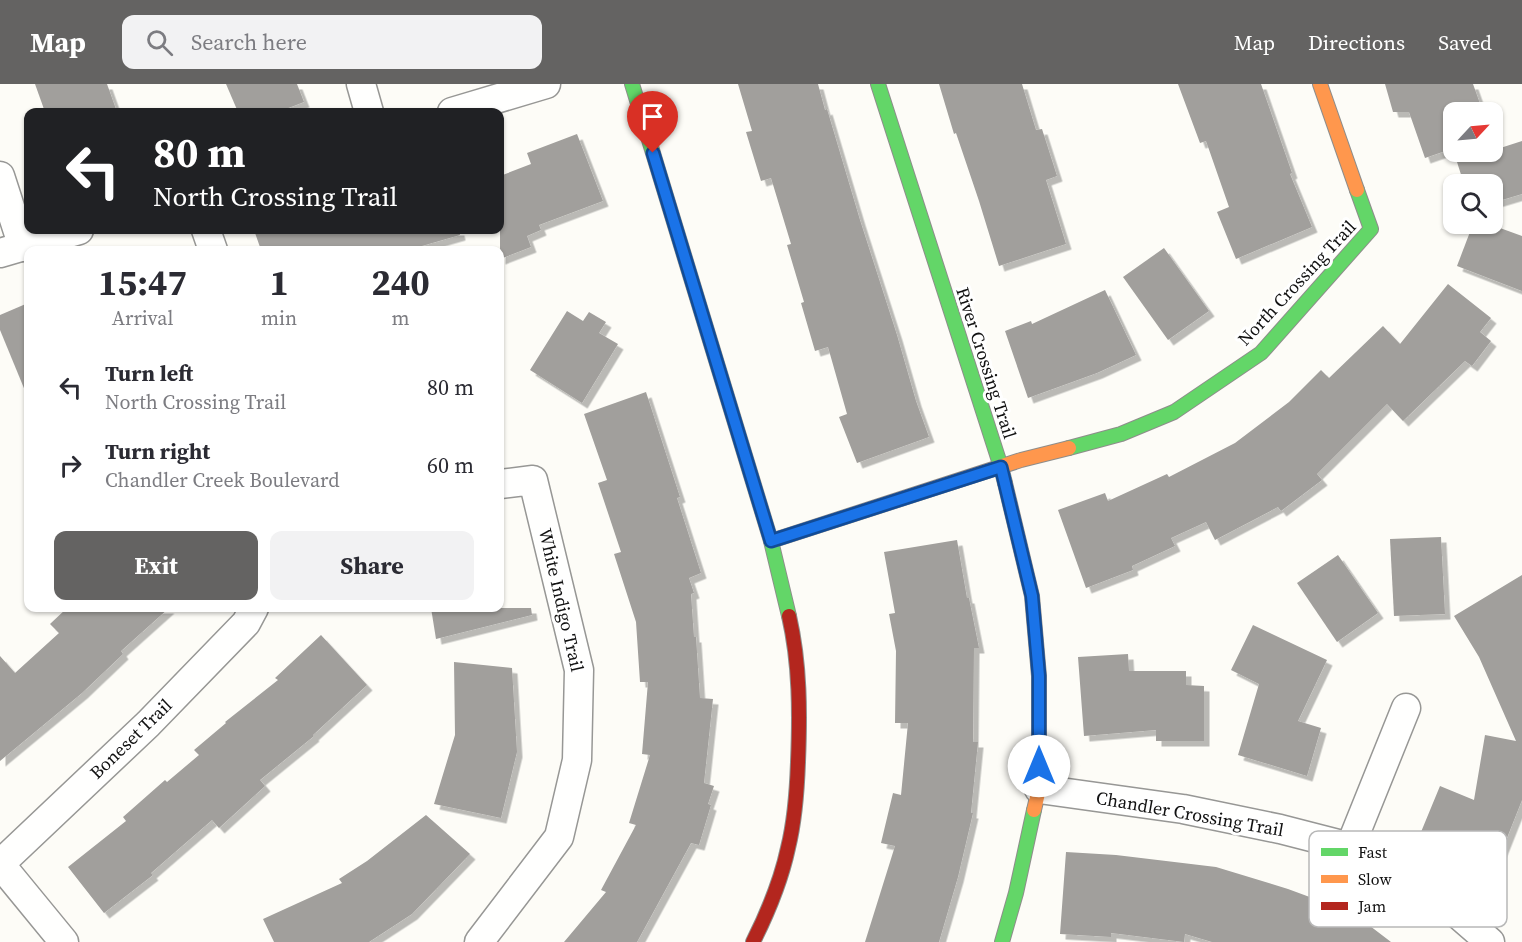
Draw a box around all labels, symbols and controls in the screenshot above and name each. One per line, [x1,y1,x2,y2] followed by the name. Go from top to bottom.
[122,15,542,69] search box
[30,23,86,61] text: Map
[143,26,176,59] icon: search
[191,27,307,57] text: Search here
[1234,28,1275,57] text: Map
[1308,28,1405,57] text: Directions
[1438,28,1492,57] text: Saved
[627,91,678,153] pin
[636,100,669,133] icon: arrive
[1443,102,1503,162] north arrow
[1443,102,1503,234] map controls
[153,123,246,181] text: 80 m
[54,132,132,210] icon: left
[1443,174,1503,234] button: search
[153,178,398,215] text: North Crossing Trail
[1232,214,1361,351] street label: North Crossing Trail
[98,258,187,307] text: 15:47
[269,258,289,307] text: 1
[371,258,430,307] text: 240
[950,284,1023,442] street label: River Crossing Trail
[112,304,173,332] text: Arrival
[261,304,297,332] text: min
[392,304,410,332] text: m
[105,358,193,388] text: Turn left
[54,371,87,404] icon: left
[427,372,474,402] text: 80 m
[105,388,286,416] text: North Crossing Trail
[105,436,210,466] text: Turn right
[54,449,87,482] icon: right
[427,450,474,480] text: 60 m
[105,466,340,494] text: Chandler Creek Boulevard
[533,526,590,674] street label: White Indigo Trail
[54,531,258,600] button: Exit
[270,531,474,600] button: Share
[84,693,177,784] street label: Boneset Trail
[1007,734,1071,798] position arrow
[1094,785,1286,842] street label: Chandler Crossing Trail
[1309,831,1507,927] legend
[1358,841,1388,863] text: Fast
[1358,868,1393,890] text: Slow
[1357,895,1386,917] text: Jam

